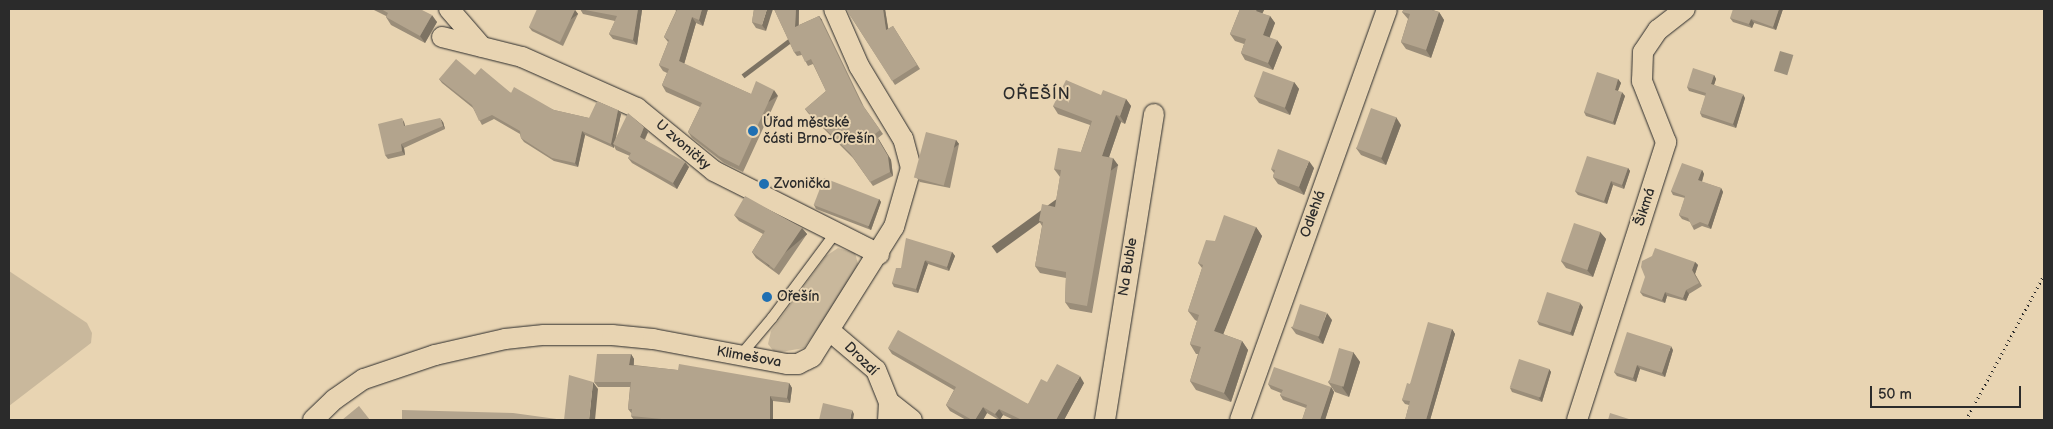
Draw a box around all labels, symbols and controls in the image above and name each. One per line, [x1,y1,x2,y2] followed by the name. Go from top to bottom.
[1002,85,1072,105] district label: OŘEŠÍN
[763,115,875,148] place label: Úřad městské části Brno-Ořešín
[652,117,714,173] street label: U zvoničky
[747,125,759,137] marker: Úřad městské části Brno-Ořešín
[774,176,830,192] place label: Zvonička
[758,178,770,190] marker: Zvonička
[1631,186,1659,228] street label: Šikmá
[1297,188,1329,240] street label: Odlehlá
[1115,237,1141,297] street label: Na Buble
[777,289,820,305] place label: Ořešín
[761,291,773,303] marker: Ořešín
[841,339,881,379] street label: Drozdí
[715,343,783,371] street label: Klimešova
[1873,376,2024,408] scale bar
[1878,385,1912,404] text: 50 m

